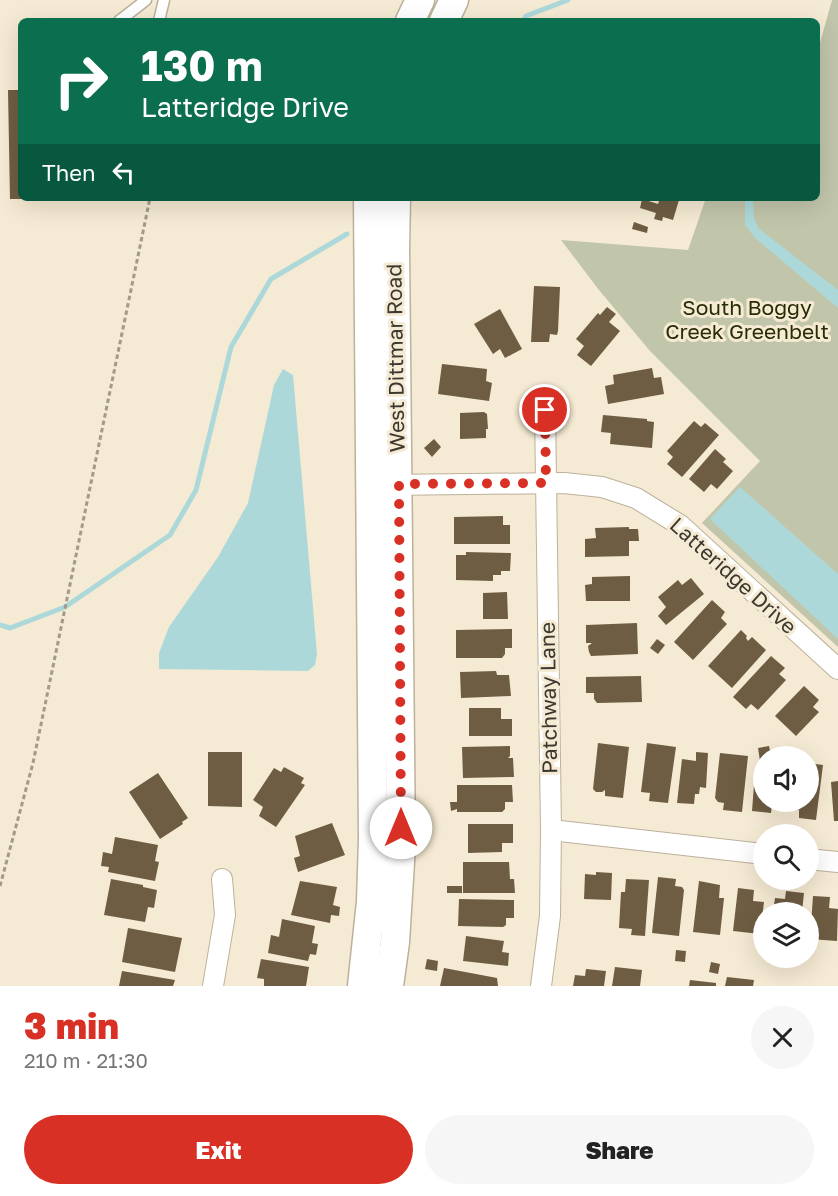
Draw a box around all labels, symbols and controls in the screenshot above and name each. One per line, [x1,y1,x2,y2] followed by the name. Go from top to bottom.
[141,40,263,90] text: 130 m
[42,42,120,120] icon: right
[141,91,349,123] text: Latteridge Drive
[107,156,140,189] icon: left
[42,159,95,186] text: Then
[380,264,410,453] street label: West Dittmar Road
[665,294,829,344] park label: South Boggy Creek Greenbelt
[519,384,570,435] pin
[528,393,561,426] icon: arrive
[665,511,802,639] street label: Latteridge Drive
[534,622,562,774] street label: Patchway Lane
[753,746,819,968] map controls
[753,746,819,812] button: sound
[369,796,433,860] position arrow
[753,824,819,890] button: search
[753,902,819,968] button: layers
[24,1004,119,1047] text: 3 min
[751,1006,814,1069] button: close
[24,1048,148,1072] text: 210 m · 21:30
[24,1115,413,1184] button: Exit
[425,1115,814,1184] button: Share

